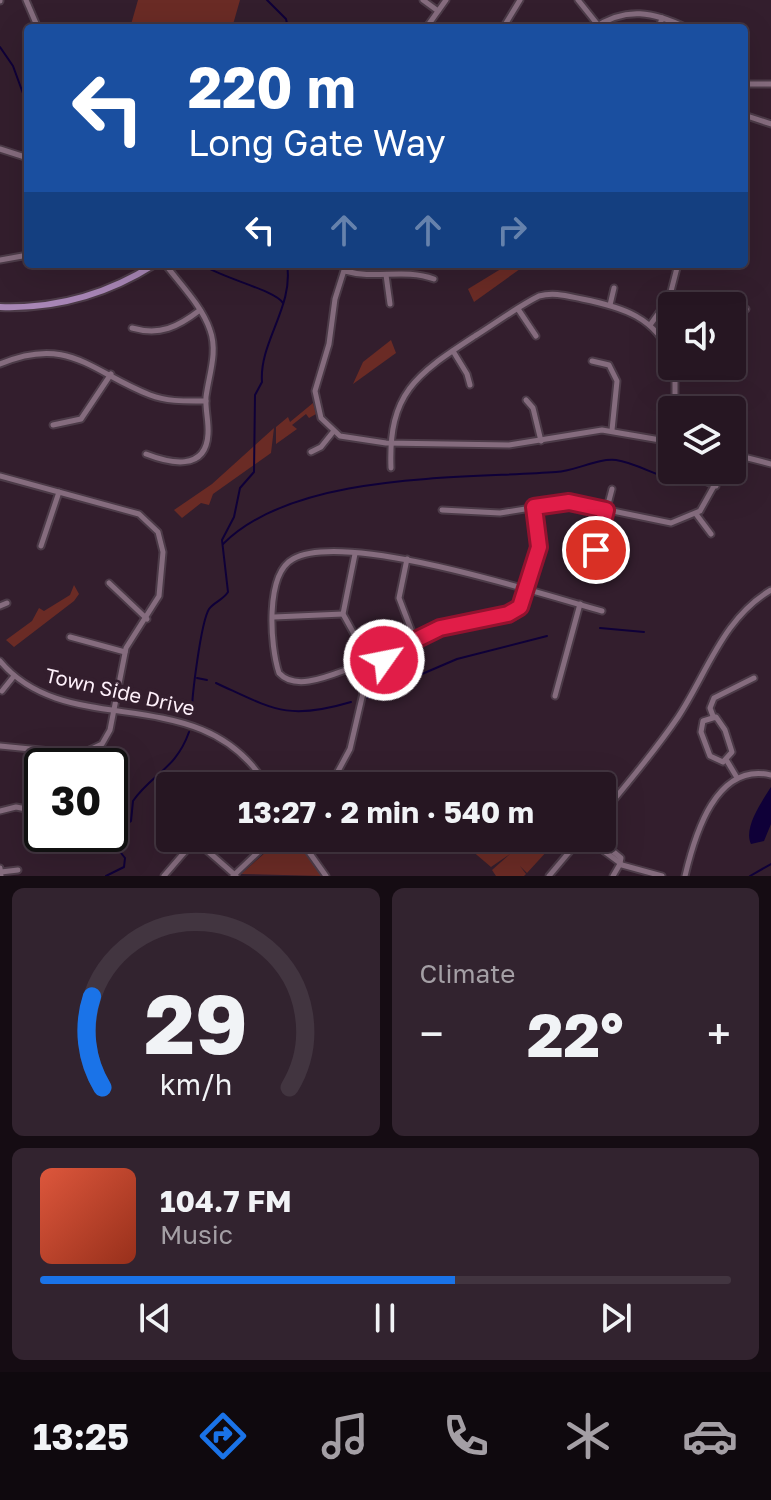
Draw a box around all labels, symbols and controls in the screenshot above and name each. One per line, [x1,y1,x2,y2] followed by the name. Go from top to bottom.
[188,53,356,120] text: 220 m
[56,56,160,160] icon: left
[188,121,446,164] text: Long Gate Way
[238,208,282,252] icon: left
[322,208,366,252] icon: ahead
[406,208,450,252] icon: ahead
[490,208,534,252] icon: right
[658,292,746,484] map controls
[658,292,746,380] button: sound
[658,396,746,484] button: layers
[562,516,630,584] pin
[574,528,618,572] icon: arrive
[342,618,426,702] position arrow
[43,662,197,720] street label: Town Side Drive
[24,748,128,852] speed limit sign: 30
[238,794,534,830] text: 13:27 · 2 min · 540 m
[420,958,515,989] text: Climate
[144,972,248,1072] text: 29
[527,998,624,1070] text: 22°
[420,1007,444,1060] text: −
[707,1007,731,1060] text: +
[159,1067,232,1101] text: km/h
[160,1183,292,1219] text: 104.7 FM
[160,1219,233,1250] text: Music
[133,1296,177,1340] icon: previous
[363,1296,407,1340] icon: pause
[594,1296,638,1340] icon: next
[195,1408,251,1464] icon: directions
[317,1408,373,1464] icon: music
[438,1408,494,1464] icon: phone
[560,1408,616,1464] icon: climate
[682,1408,738,1464] icon: car
[33,1415,129,1458] text: 13:25

